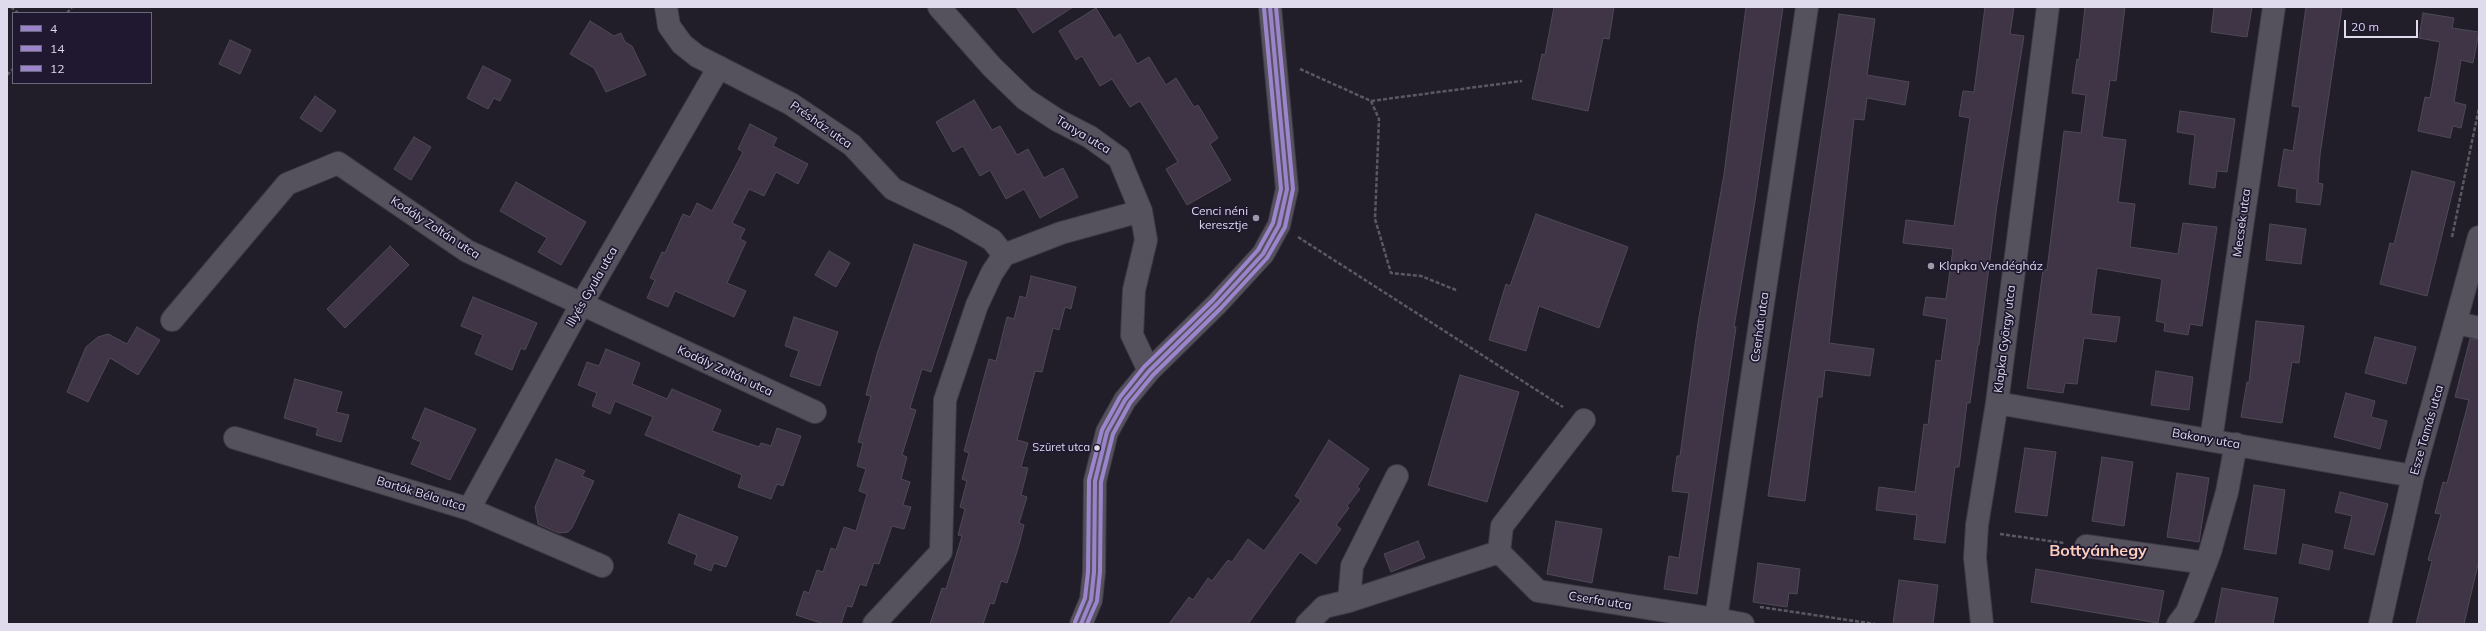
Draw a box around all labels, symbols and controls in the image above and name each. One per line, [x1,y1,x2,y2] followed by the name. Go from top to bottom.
[12,12,152,84] legend
[2346,12,2420,38] scale bar
[2351,19,2379,34] text: 20 m
[50,21,57,36] text: 4
[50,41,64,56] text: 14
[50,61,64,76] text: 12
[787,98,855,152] street label: Présház utca
[1053,113,1113,157] street label: Tanya utca
[2230,188,2254,258] street label: Mecsek utca
[388,194,482,262] street label: Kodály Zoltán utca
[1191,204,1248,232] place label: Cenci néni keresztje
[1251,213,1261,223] marker: Cenci néni keresztje
[563,244,621,330] street label: Illyés Gyula utca
[1939,259,2043,273] place label: Klapka Vendégház
[1926,261,1936,271] marker: Klapka Vendégház
[1991,284,2019,394] street label: Klapka György utca
[1748,291,1772,363] street label: Cserhát utca
[675,343,775,399] street label: Kodály Zoltán utca
[2407,383,2447,477] street label: Esze Tamás utca
[2171,426,2241,452] street label: Bakony utca
[1032,441,1090,455] place label: Szüret utca
[1092,443,1102,453] marker: Szüret utca
[375,474,467,514] street label: Bartók Béla utca
[2049,541,2147,561] district label: Bottyánhegy
[1567,589,1633,613] street label: Cserfa utca

